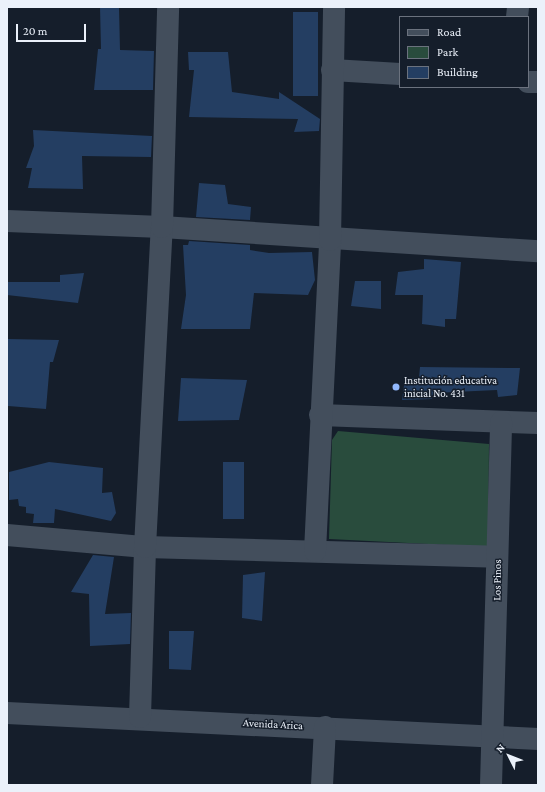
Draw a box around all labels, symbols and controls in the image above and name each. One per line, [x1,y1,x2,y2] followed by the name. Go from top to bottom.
[18,16,88,42] scale bar
[399,16,529,88] legend
[23,24,47,38] text: 20 m
[437,25,461,39] text: Road
[437,45,458,59] text: Park
[437,65,478,79] text: Building
[404,374,497,400] place label: Institución educativa inicial No. 431
[391,382,401,392] marker: Institución educativa inicial No. 431
[490,559,504,601] street label: Los Pinos
[243,716,303,732] street label: Avenida Arica
[489,736,529,776] north arrow
[493,741,507,755] text: N

